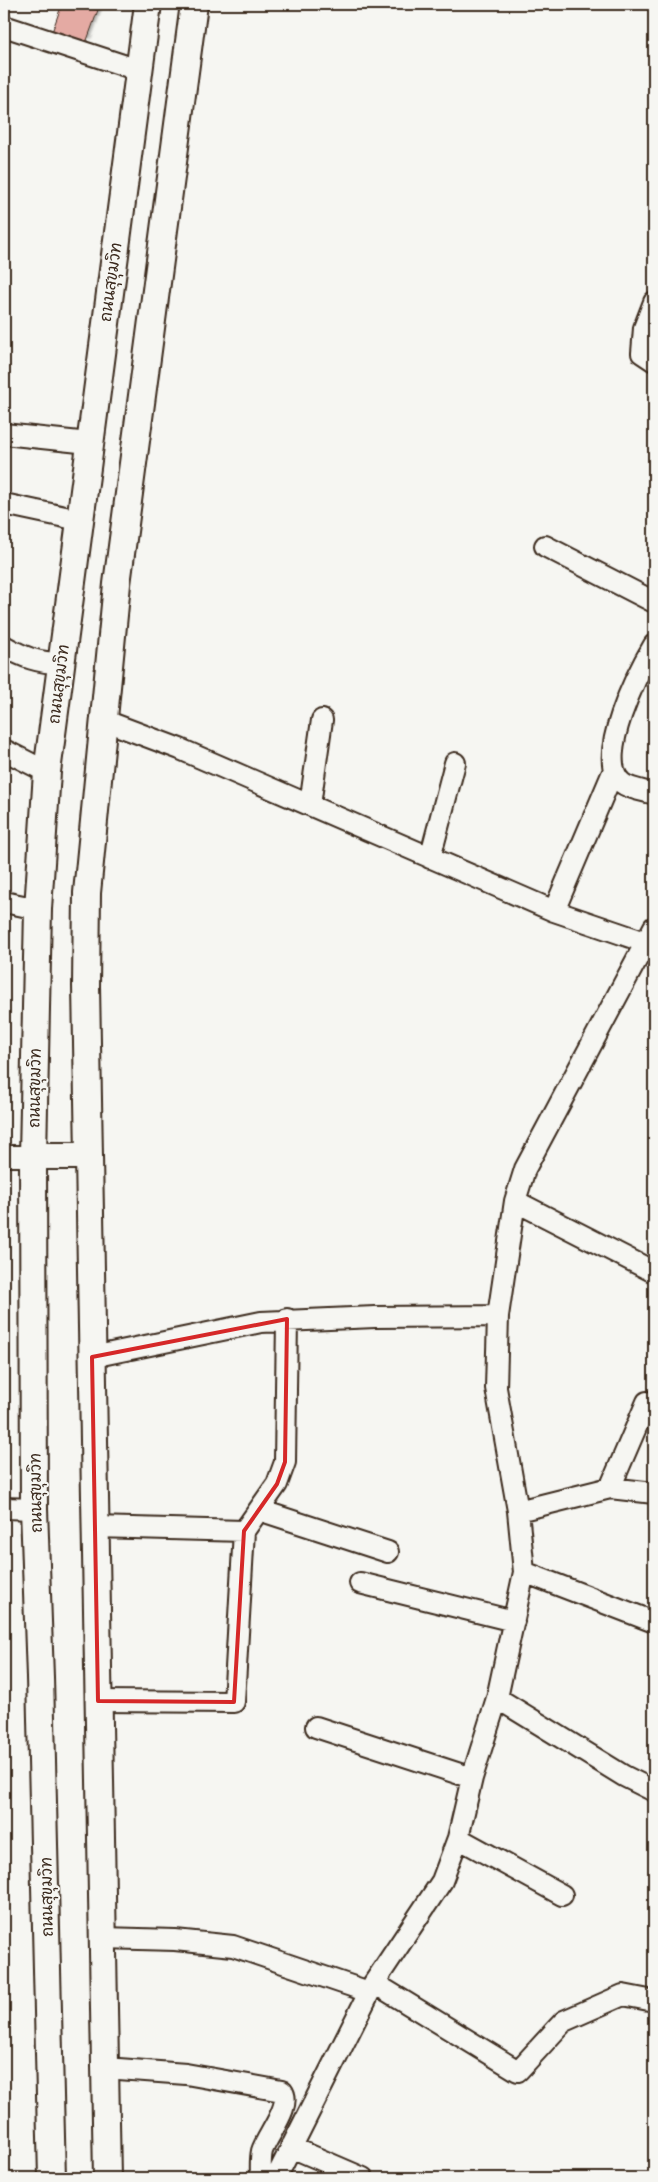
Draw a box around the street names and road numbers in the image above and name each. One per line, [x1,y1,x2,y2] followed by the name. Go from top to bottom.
[95,241,129,324] street label: ถนนสุขุมวิท
[43,643,77,725] street label: ถนนสุขุมวิท
[23,1048,49,1128] street label: ถนนสุขุมวิท
[24,1453,50,1533] street label: ถนนสุขุมวิท
[35,1857,61,1937] street label: ถนนสุขุมวิท

